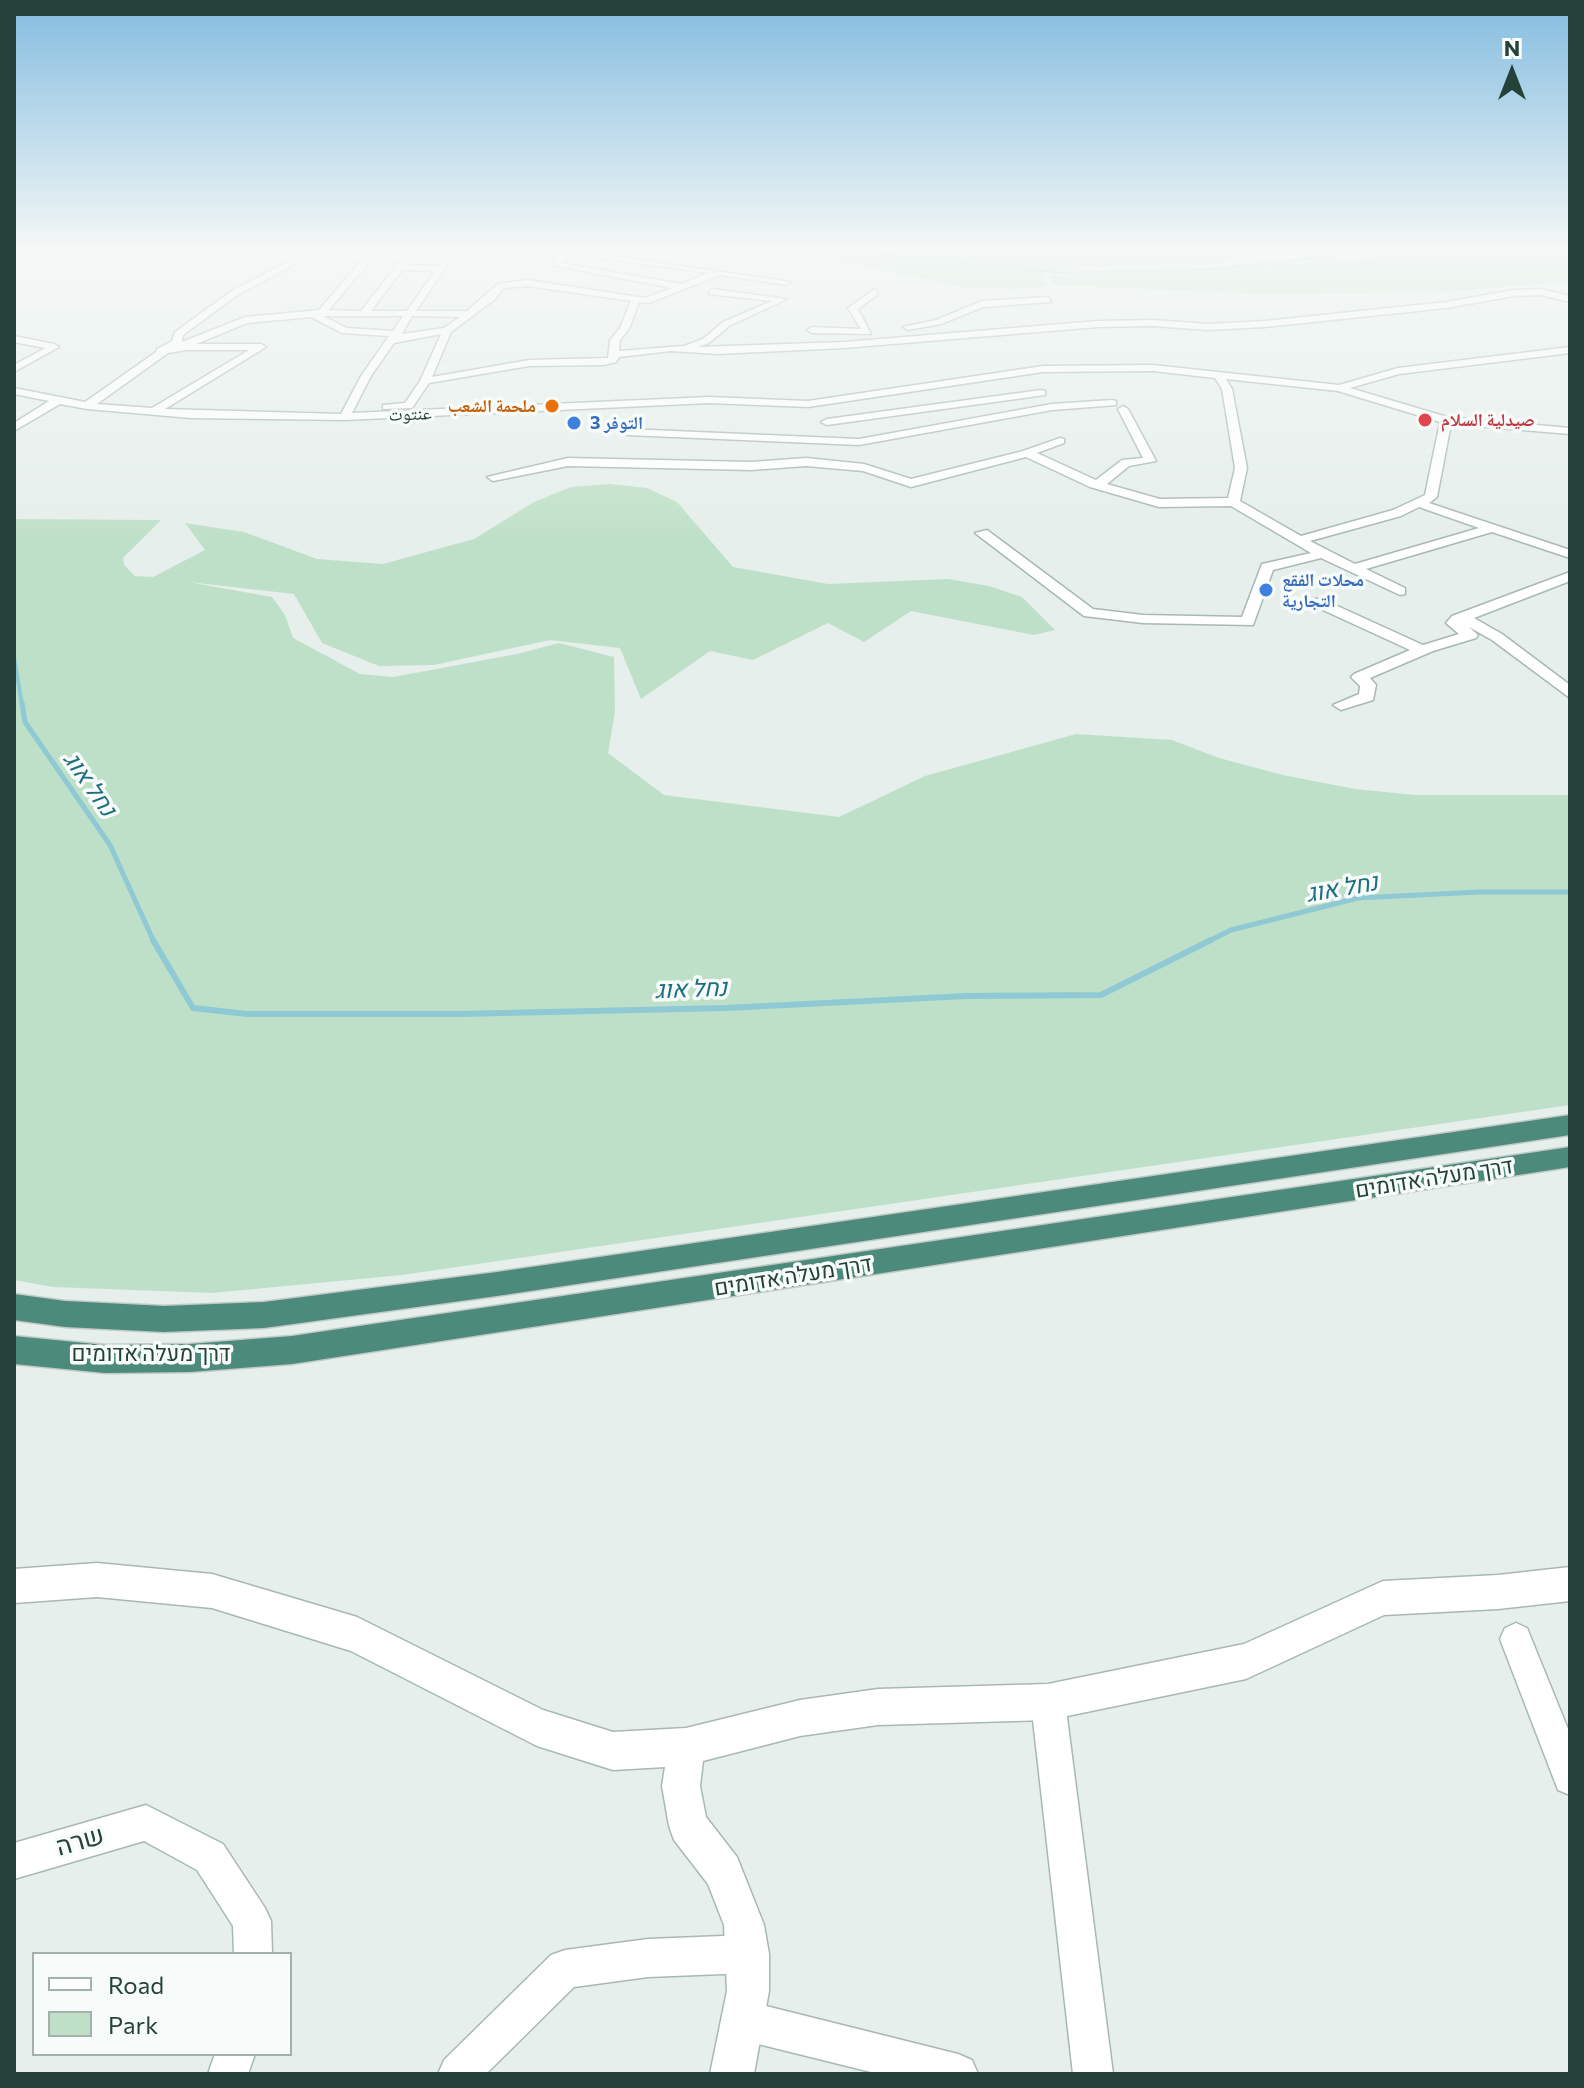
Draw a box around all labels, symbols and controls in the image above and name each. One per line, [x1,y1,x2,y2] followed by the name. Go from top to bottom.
[1472,32,1552,112] north arrow
[1504,34,1520,61] text: N
[448,395,536,417] place label: ملحمة الشعب
[543,397,561,415] marker: ملحمة الشعب
[388,402,432,426] street label: عنتوت
[1441,409,1535,431] place label: صيدلية السلام
[1416,411,1434,429] marker: صيدلية السلام
[590,412,643,434] place label: التوفر 3
[565,414,583,432] marker: التوفر 3
[1282,569,1364,612] place label: محلات الفقع التجارية
[1257,581,1275,599] marker: محلات الفقع التجارية
[58,746,122,822] water label: נחל אוג
[1304,868,1380,908] water label: נחל אוג
[655,973,727,1005] water label: נחל אוג
[1353,1153,1515,1203] street label: דרך מעלה אדומים
[712,1251,874,1301] street label: דרך מעלה אדומים
[71,1341,231,1367] street label: דרך מעלה אדומים
[52,1819,108,1863] street label: שרה
[32,1952,292,2056] legend
[108,1970,164,1999] text: Road
[108,2010,158,2039] text: Park

